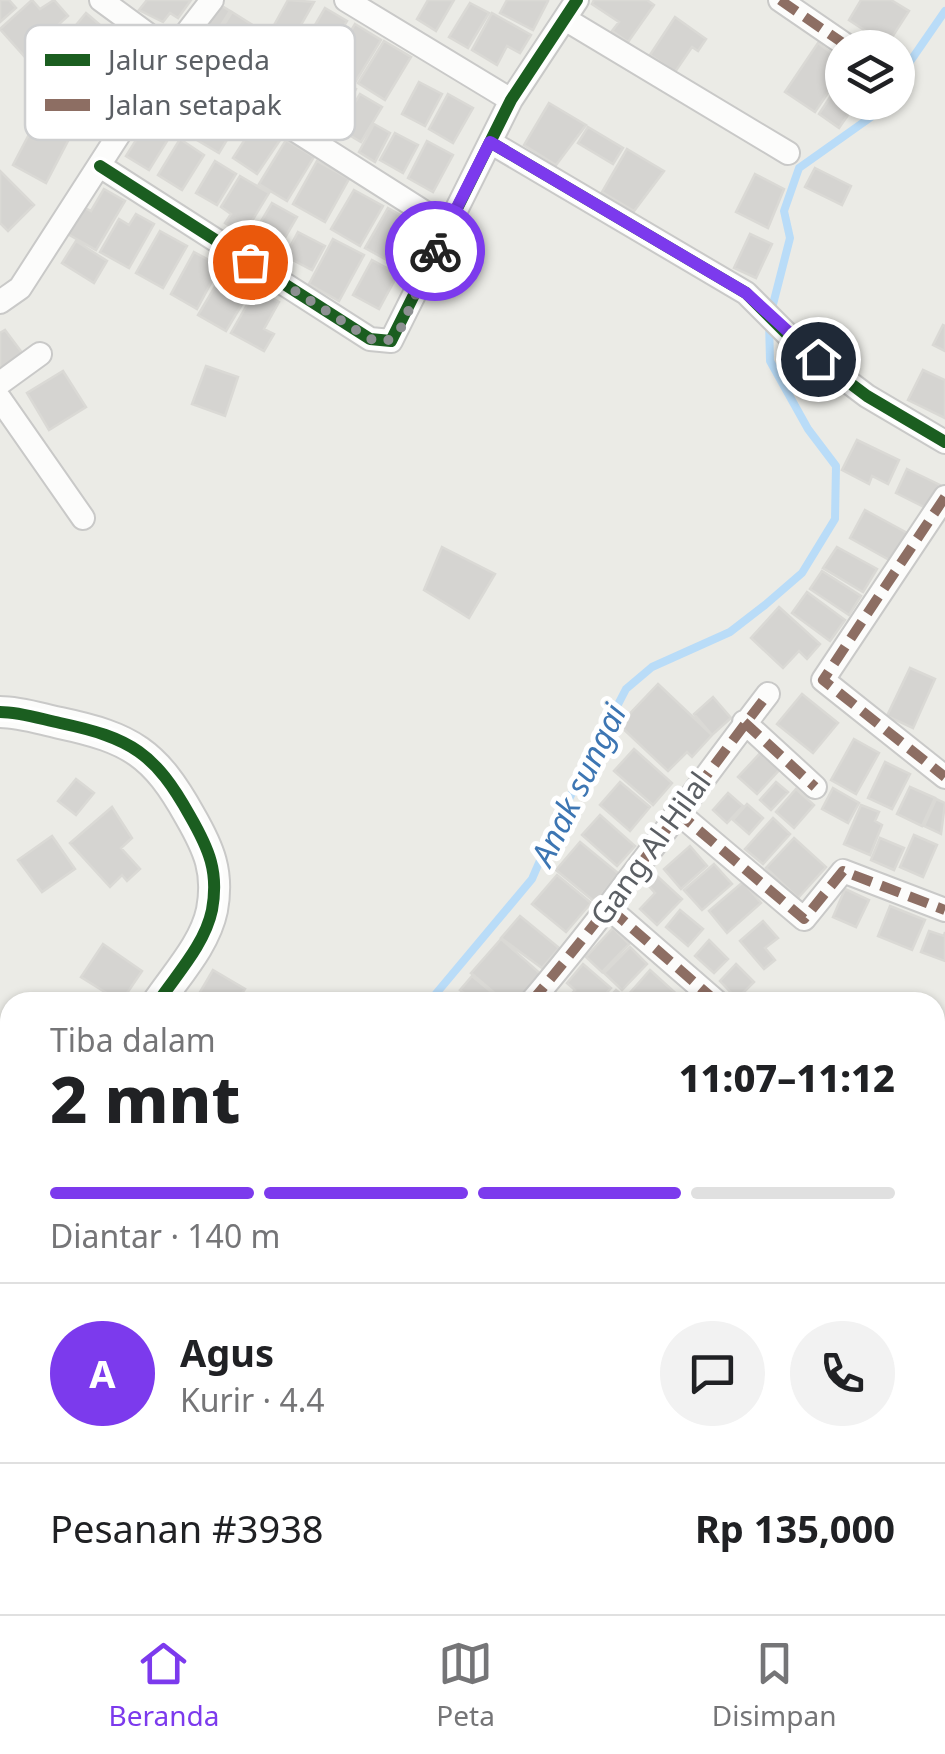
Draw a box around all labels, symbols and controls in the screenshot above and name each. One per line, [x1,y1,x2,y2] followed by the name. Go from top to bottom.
[25,25,355,140] legend
[825,30,915,120] map controls
[825,30,915,120] button: layers
[105,40,270,78] text: Jalur sepeda
[105,85,282,123] text: Jalan setapak
[385,201,485,301] courier
[208,220,293,305] pin
[408,224,463,279] icon: bike
[223,235,278,290] icon: bag
[776,317,861,402] pin
[791,332,846,387] icon: home
[519,696,636,874] water label: Anak sungai
[580,763,719,933] street label: Gang Al Hilal
[50,1018,216,1061] text: Tiba dalam
[679,1051,895,1103] text: 11:07–11:12
[50,1054,240,1142] text: 2 mnt
[50,1214,280,1257] text: Diantar · 140 m
[660,1321,765,1426] button: chat
[790,1321,895,1426] button: phone
[180,1326,274,1378] text: Agus
[89,1347,116,1399] text: A
[180,1378,325,1421] text: Kurir · 4.4
[50,1502,324,1554] text: Pesanan #3938
[695,1502,895,1554] text: Rp 135,000
[108,1636,219,1734] tab: Beranda
[436,1636,495,1734] tab: Peta
[712,1636,837,1734] tab: Disimpan

